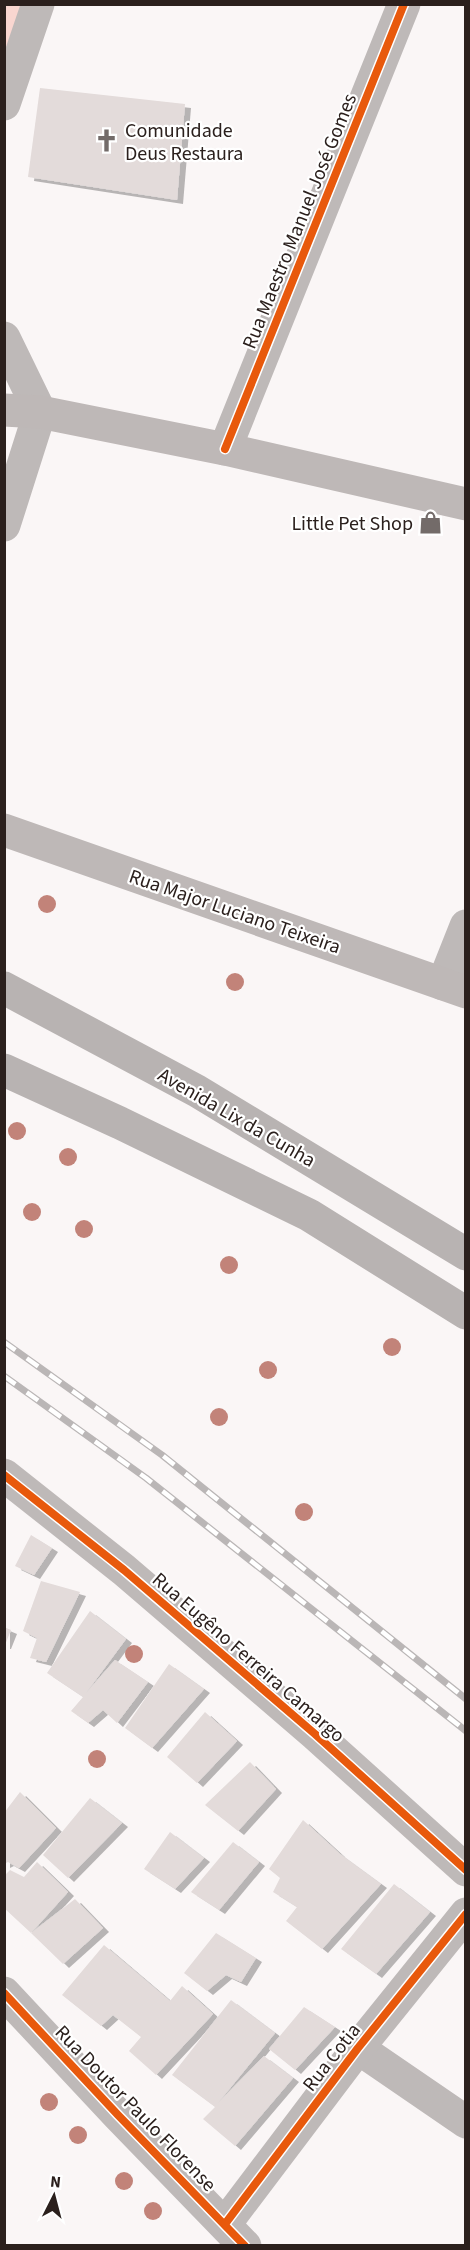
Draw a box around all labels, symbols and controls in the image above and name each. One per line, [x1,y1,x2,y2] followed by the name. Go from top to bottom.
[236,89,364,353] street label: Rua Maestro Manuel José Gomes
[125,117,243,168] place label: Comunidade Deus Restaura
[94,128,120,154] church icon: Comunidade Deus Restaura
[291,510,413,538] place label: Little Pet Shop
[418,510,444,536] shop icon: Little Pet Shop
[125,863,344,961] street label: Rua Major Luciano Teixeira
[153,1061,320,1174] street label: Avenida Lix da Cunha
[146,1566,351,1749] street label: Rua Eugêno Ferreira Camargo
[296,2017,367,2098] street label: Rua Cotia
[48,2019,222,2198] street label: Rua Doutor Paulo Florense
[24,2166,84,2226] north arrow
[49,2171,62,2194] text: N

